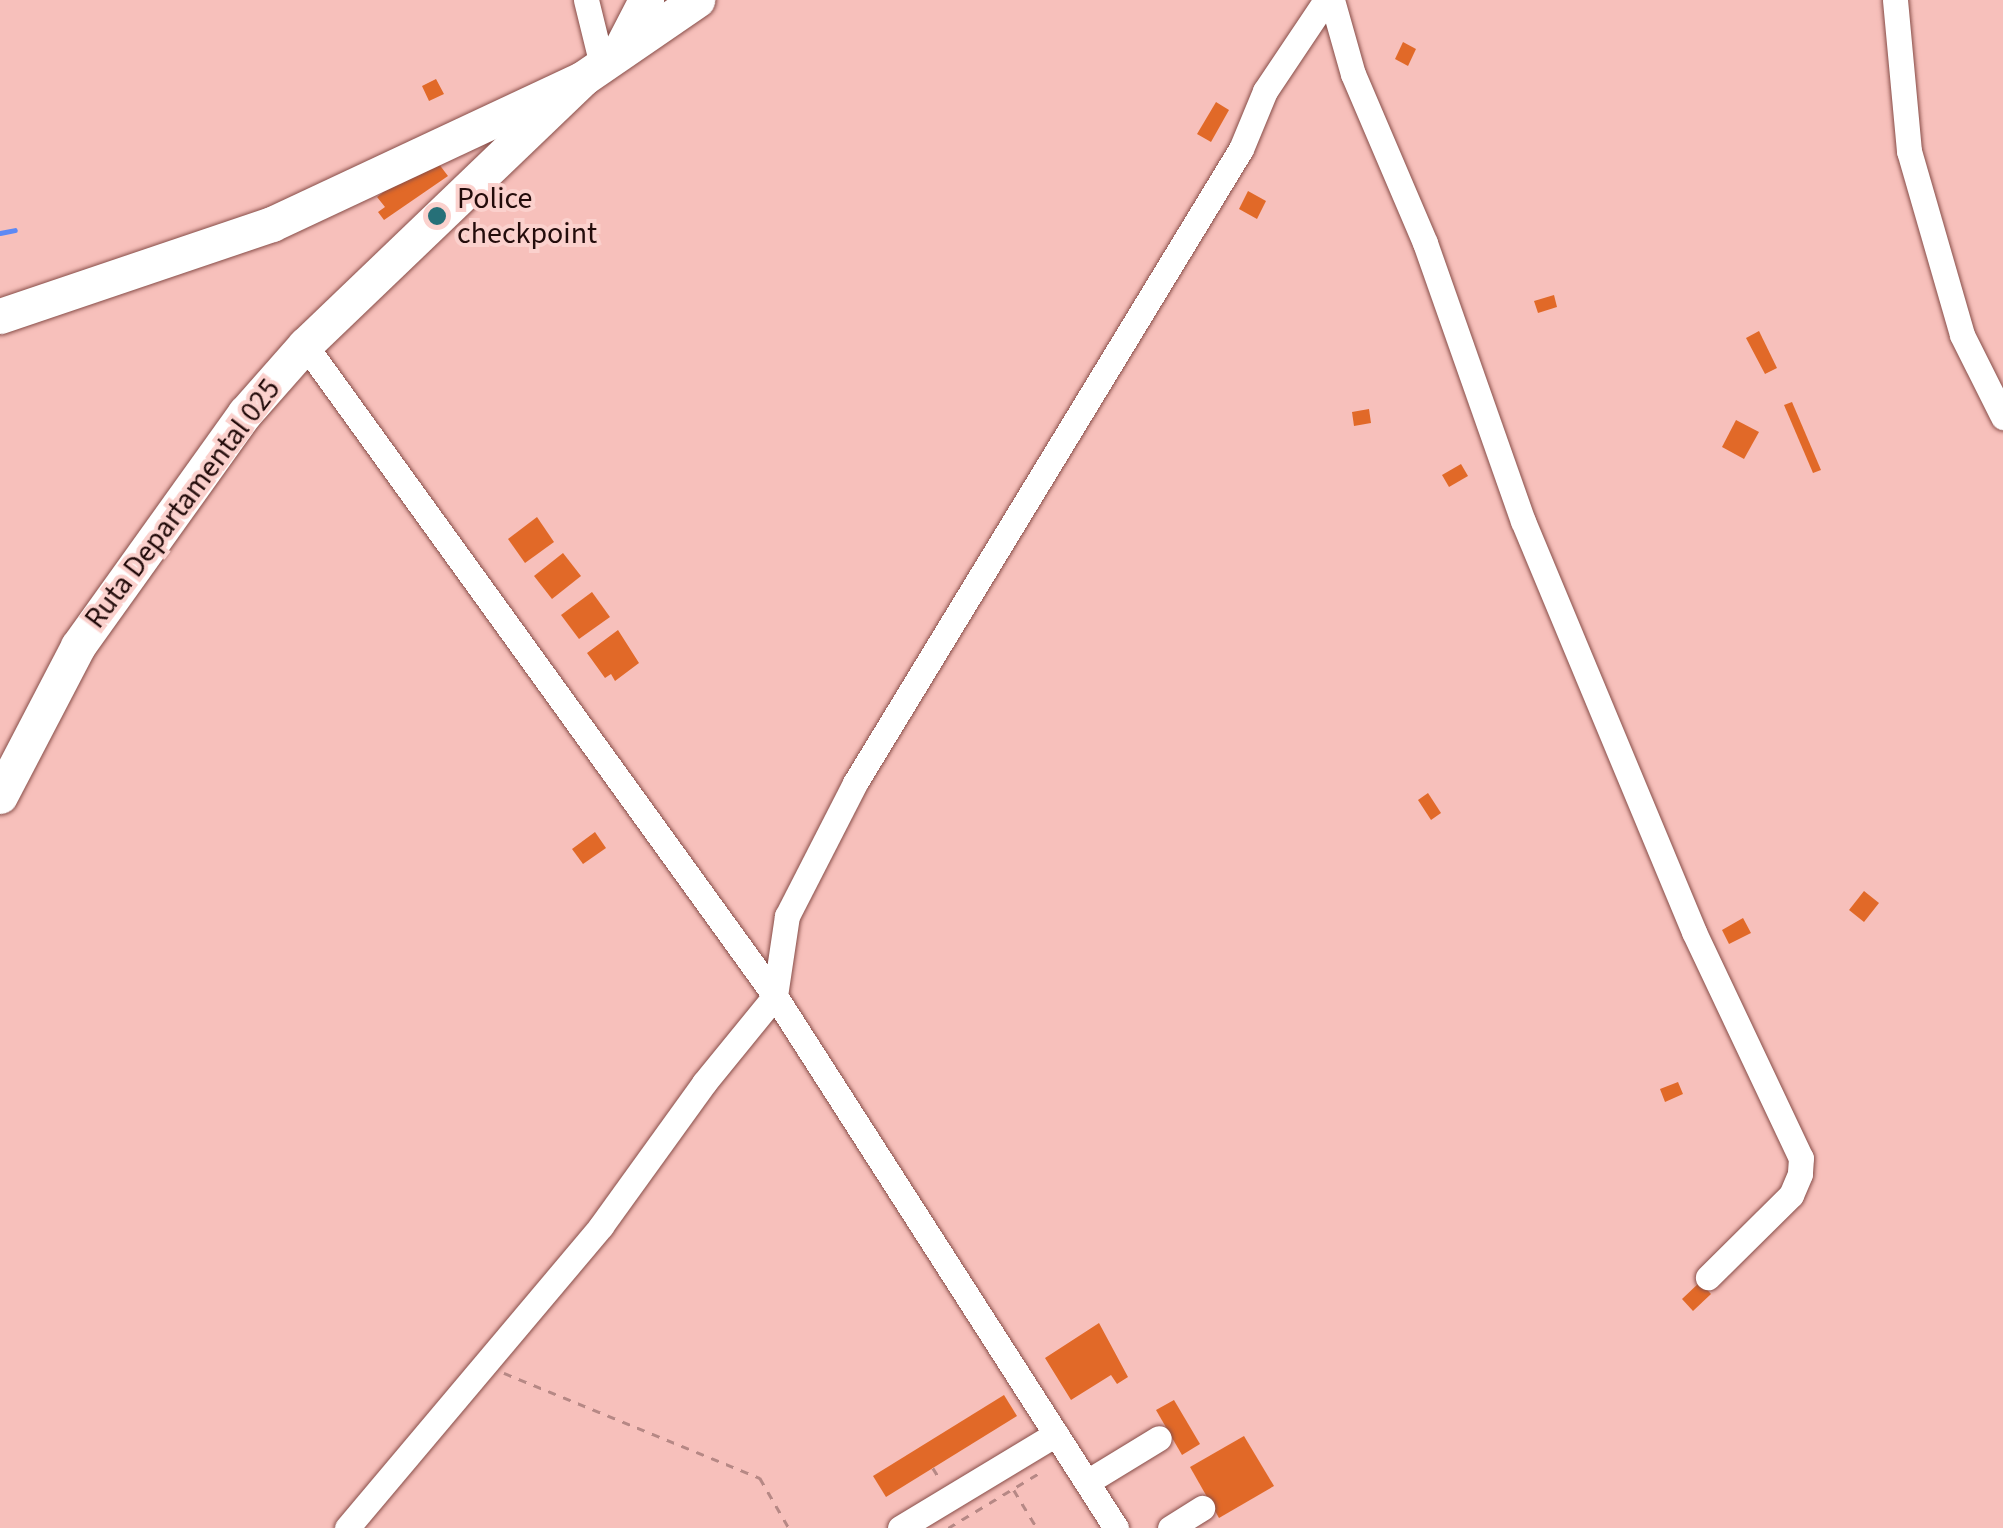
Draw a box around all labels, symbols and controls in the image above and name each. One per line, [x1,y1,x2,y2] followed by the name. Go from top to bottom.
[457,181,597,252] place label: Police checkpoint
[426,205,448,227] marker: Police checkpoint
[77,372,289,636] street label: Ruta Departamental 025

